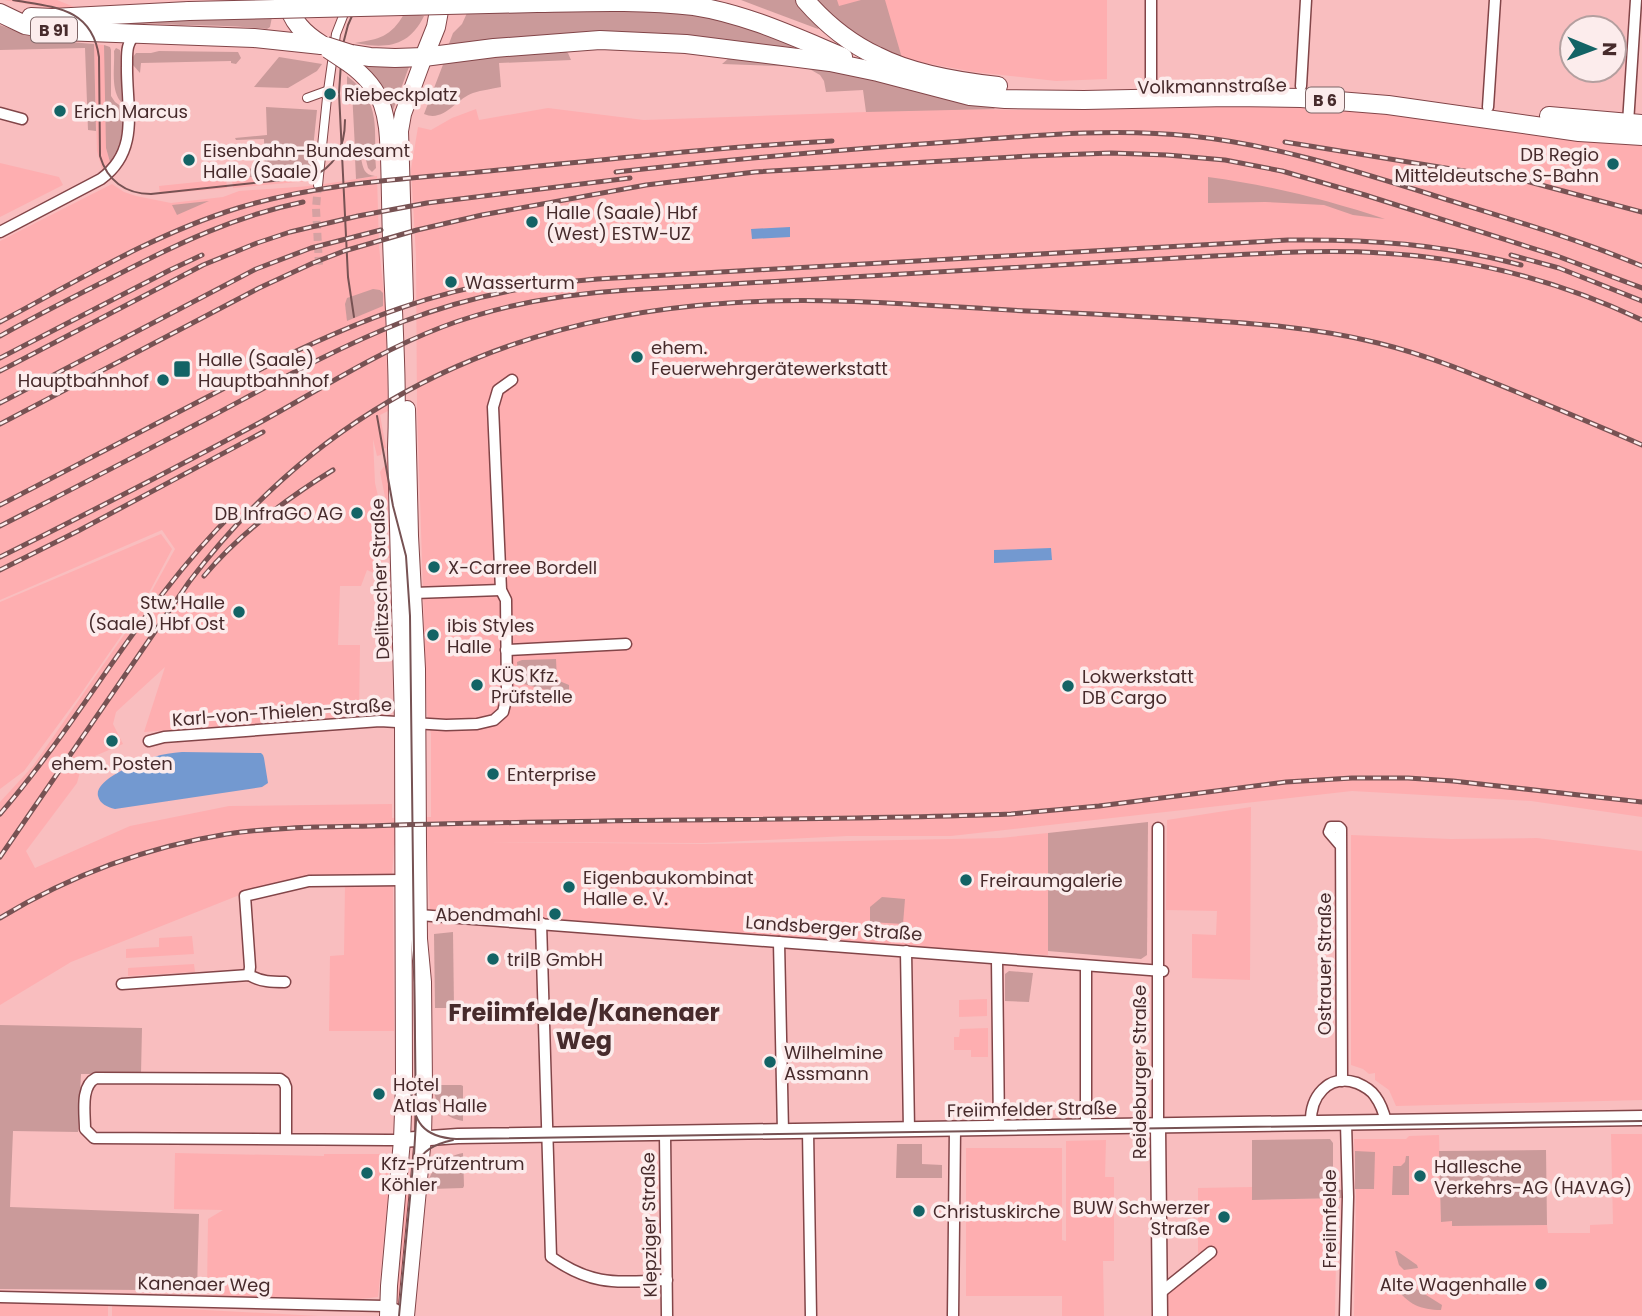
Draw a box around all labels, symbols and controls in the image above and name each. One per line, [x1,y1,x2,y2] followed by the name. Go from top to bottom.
[1558,14,1628,84] north arrow
[31,18,77,42] road number: B 91
[1596,42,1623,57] text: N
[1137,72,1287,100] street label: Volkmannstraße
[344,82,458,107] place label: Riebeckplatz
[322,86,338,102] marker: Riebeckplatz
[1306,88,1344,113] road number: B 6
[74,99,188,124] place label: Erich Marcus
[52,103,68,119] marker: Erich Marcus
[203,138,410,184] place label: Eisenbahn-Bundesamt Halle (Saale)
[1394,142,1599,188] place label: DB Regio Mitteldeutsche S-Bahn
[181,152,197,168] marker: Eisenbahn-Bundesamt Halle (Saale)
[1605,156,1621,172] marker: DB Regio Mitteldeutsche S-Bahn
[546,200,698,246] place label: Halle (Saale) Hbf (West) ESTW-UZ
[524,214,540,230] marker: Halle (Saale) Hbf (West) ESTW-UZ
[465,270,575,295] place label: Wasserturm
[443,274,459,290] marker: Wasserturm
[651,335,888,381] place label: ehem. Feuerwehrgerätewerkstatt
[198,347,329,393] place label: Halle (Saale) Hauptbahnhof
[629,349,645,365] marker: ehem. Feuerwehrgerätewerkstatt
[172,359,192,379] marker: Halle (Saale) Hauptbahnhof
[18,368,149,393] place label: Hauptbahnhof
[155,372,171,388] marker: Hauptbahnhof
[365,498,395,660] street label: Delitzscher Straße
[215,501,343,526] place label: DB InfraGO AG
[349,505,365,521] marker: DB InfraGO AG
[448,555,597,580] place label: X-Carree Bordell
[426,559,442,575] marker: X-Carree Bordell
[88,590,225,636] place label: Stw. Halle (Saale) Hbf Ost
[231,604,247,620] marker: Stw. Halle (Saale) Hbf Ost
[447,613,534,659] place label: ibis Styles Halle
[425,627,441,643] marker: ibis Styles Halle
[491,663,573,709] place label: KÜS Kfz. Prüfstelle
[1082,664,1194,710] place label: Lokwerkstatt DB Cargo
[469,677,485,693] marker: KÜS Kfz. Prüfstelle
[1060,678,1076,694] marker: Lokwerkstatt DB Cargo
[171,692,393,732] street label: Karl-von-Thielen-Straße
[104,733,120,749] marker: ehem. Posten
[51,751,173,776] place label: ehem. Posten
[507,762,596,787] place label: Enterprise
[485,766,501,782] marker: Enterprise
[583,865,754,911] place label: Eigenbaukombinat Halle e. V.
[980,868,1123,893] place label: Freiraumgalerie
[958,872,974,888] marker: Freiraumgalerie
[561,879,577,895] marker: Eigenbaukombinat Halle e. V.
[1312,893,1337,1035] street label: Ostrauer Straße
[435,902,541,927] place label: Abendmahl
[547,906,563,922] marker: Abendmahl
[745,909,923,947] street label: Landsberger Straße
[507,947,603,972] place label: tri|B GmbH
[485,951,501,967] marker: tri|B GmbH
[1127,985,1152,1159] street label: Reideburger Straße
[448,996,720,1057] district label: Freiimfelde/Kanenaer Weg
[784,1040,883,1086] place label: Wilhelmine Assmann
[762,1054,778,1070] marker: Wilhelmine Assmann
[393,1072,487,1118] place label: Hotel Atlas Halle
[371,1086,387,1102] marker: Hotel Atlas Halle
[947,1095,1117,1123] street label: Freiimfelder Straße
[381,1151,525,1197] place label: Kfz-Prüfzentrum Köhler
[635,1152,663,1298] street label: Klepziger Straße
[1434,1154,1632,1200] place label: Hallesche Verkehrs-AG (HAVAG)
[359,1165,375,1181] marker: Kfz-Prüfzentrum Köhler
[1412,1168,1428,1184] marker: Hallesche Verkehrs-AG (HAVAG)
[1317,1169,1342,1269] street label: Freiimfelde
[1073,1195,1210,1241] place label: BUW Schwerzer Straße
[933,1199,1060,1224] place label: Christuskirche
[911,1203,927,1219] marker: Christuskirche
[1216,1209,1232,1225] marker: BUW Schwerzer Straße
[137,1270,271,1298] street label: Kanenaer Weg
[1380,1272,1527,1297] place label: Alte Wagenhalle
[1533,1276,1549,1292] marker: Alte Wagenhalle

